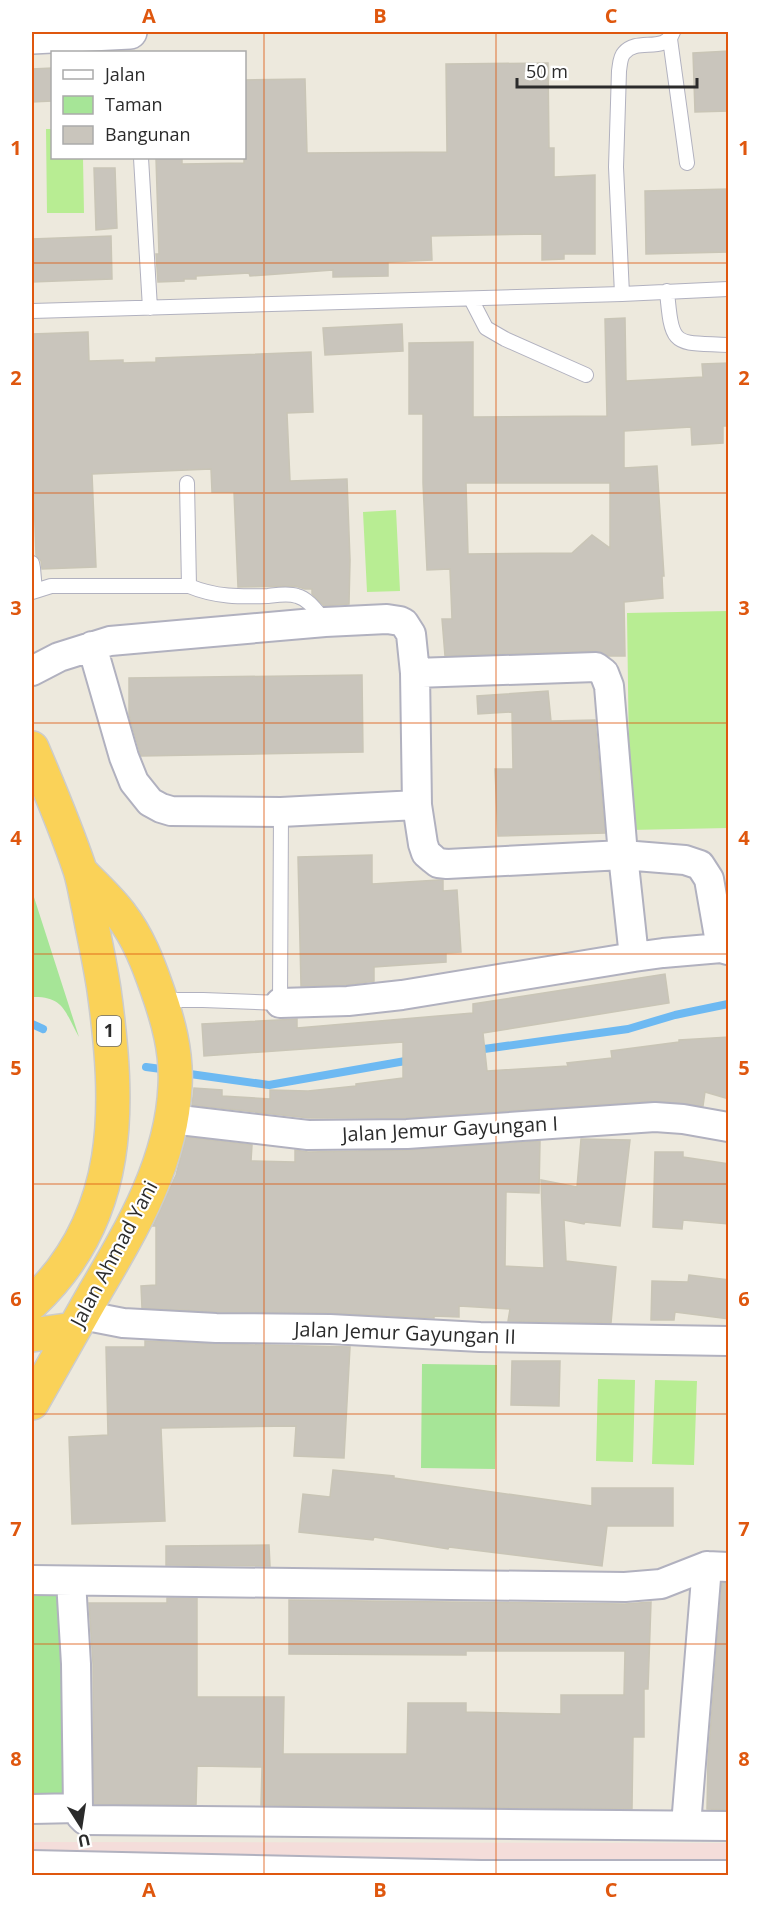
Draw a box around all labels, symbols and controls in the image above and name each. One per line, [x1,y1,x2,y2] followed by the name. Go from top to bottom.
[142,2,156,29] text: A
[373,2,387,29] text: B
[605,2,618,29] text: C
[51,51,246,159] legend
[517,51,697,89] scale bar
[526,59,568,83] text: 50 m
[103,62,145,86] text: Jalan
[105,92,163,116] text: Taman
[105,122,191,146] text: Bangunan
[10,134,22,161] text: 1
[738,134,750,161] text: 1
[10,364,22,391] text: 2
[738,364,750,391] text: 2
[10,594,22,621] text: 3
[738,594,750,621] text: 3
[10,824,22,851] text: 4
[738,824,750,851] text: 4
[97,1016,121,1046] road number: 1
[10,1054,22,1081] text: 5
[738,1054,750,1081] text: 5
[339,1109,559,1148] street label: Jalan Jemur Gayungan I
[63,1176,163,1333] street label: Jalan Ahmad Yani
[10,1285,22,1312] text: 6
[738,1285,750,1312] text: 6
[292,1315,516,1350] street label: Jalan Jemur Gayungan II
[10,1515,22,1542] text: 7
[738,1515,750,1542] text: 7
[10,1745,22,1772] text: 8
[738,1745,750,1772] text: 8
[51,1796,111,1856] north arrow
[76,1829,92,1853] text: U
[142,1876,156,1903] text: A
[373,1876,387,1903] text: B
[605,1876,618,1903] text: C

